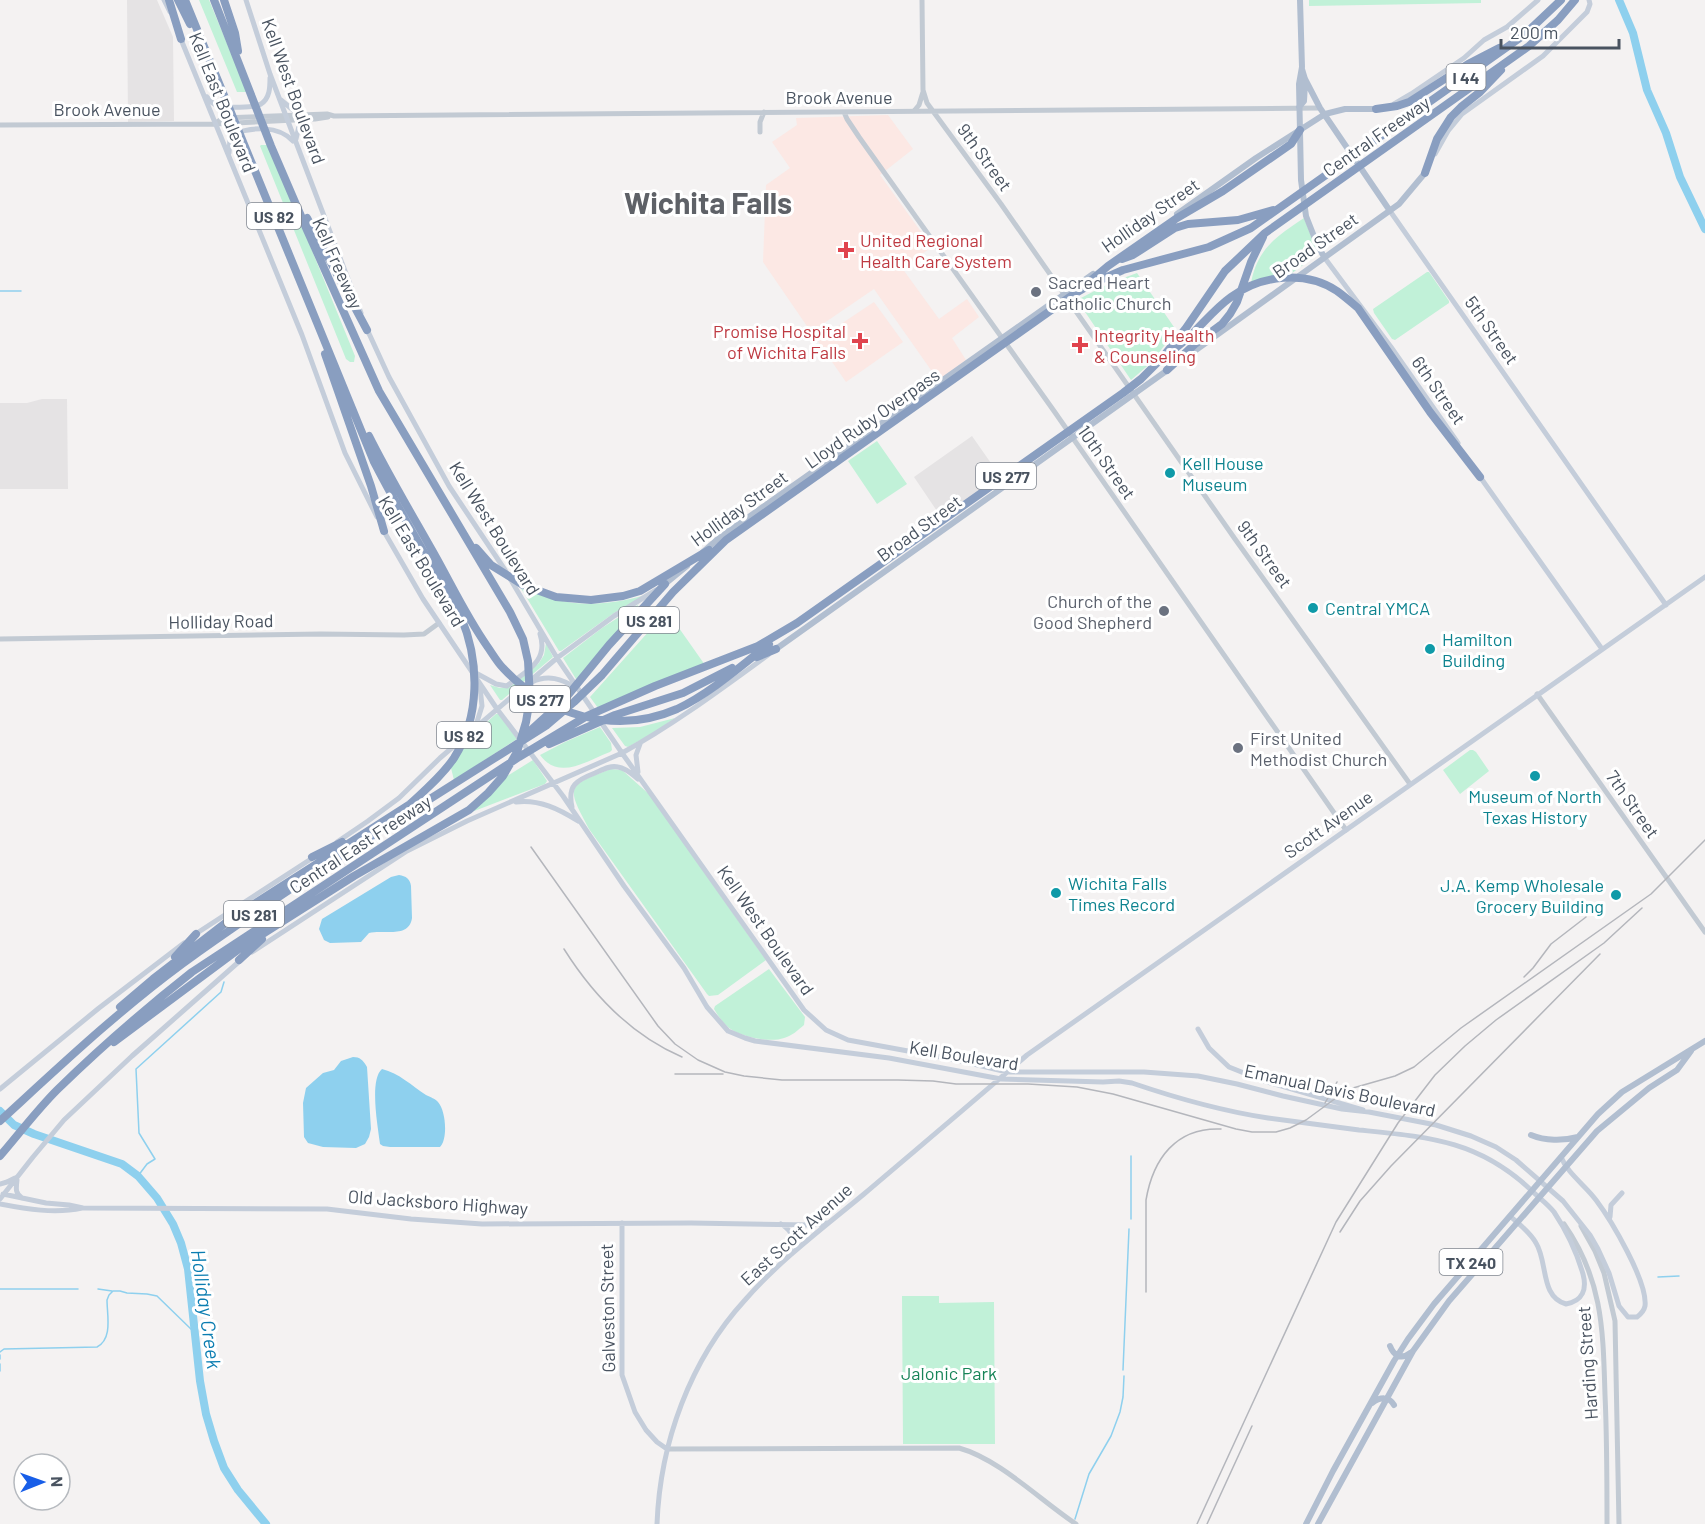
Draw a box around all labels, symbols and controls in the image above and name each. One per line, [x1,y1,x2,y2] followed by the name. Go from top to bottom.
[1501,12,1620,50] scale bar
[257,15,331,167] street label: Kell West Boulevard
[1510,21,1558,43] text: 200 m
[185,29,261,175] street label: Kell East Boulevard
[1446,64,1486,90] road number: I 44
[785,86,893,108] street label: Brook Avenue
[1318,91,1434,181] street label: Central Freeway
[53,98,161,120] street label: Brook Avenue
[953,119,1017,195] street label: 9th Street
[1097,173,1203,257] street label: Holliday Street
[624,184,792,220] district label: Wichita Falls
[247,203,301,229] road number: US 82
[1268,208,1362,282] street label: Broad Street
[308,214,368,312] street label: Kell Freeway
[860,229,1012,272] place label: United Regional Health Care System
[837,241,855,259] marker: United Regional Health Care System
[1048,271,1171,314] place label: Sacred Heart Catholic Church
[1029,285,1043,299] marker: Sacred Heart Catholic Church
[1461,292,1523,368] street label: 5th Street
[713,320,846,363] place label: Promise Hospital of Wichita Falls
[1094,324,1214,367] place label: Integrity Health & Counseling
[851,332,869,350] marker: Promise Hospital of Wichita Falls
[1071,336,1089,354] marker: Integrity Health & Counseling
[1408,352,1470,428] street label: 6th Street
[800,363,944,473] street label: Lloyd Ruby Overpass
[1073,421,1141,503] street label: 10th Street
[1182,452,1264,495] place label: Kell House Museum
[445,457,545,599] street label: Kell West Boulevard
[976,463,1036,489] road number: US 277
[686,465,792,551] street label: Holliday Street
[1163,466,1177,480] marker: Kell House Museum
[872,490,966,566] street label: Broad Street
[374,491,470,631] street label: Kell East Boulevard
[1233,516,1297,592] street label: 9th Street
[1033,590,1152,633] place label: Church of the Good Shepherd
[1325,597,1430,619] place label: Central YMCA
[1306,601,1320,615] marker: Central YMCA
[1157,604,1171,618] marker: Church of the Good Shepherd
[619,607,679,633] road number: US 281
[168,609,274,633] street label: Holliday Road
[1442,628,1512,671] place label: Hamilton Building
[1423,642,1437,656] marker: Hamilton Building
[510,686,570,712] road number: US 277
[437,722,491,748] road number: US 82
[1250,727,1387,770] place label: First United Methodist Church
[1231,741,1245,755] marker: First United Methodist Church
[1602,766,1664,842] street label: 7th Street
[1528,769,1542,783] marker: Museum of North Texas History
[1279,785,1377,863] street label: Scott Avenue
[1468,785,1602,828] place label: Museum of North Texas History
[285,790,435,898] street label: Central East Freeway
[713,861,819,999] street label: Kell West Boulevard
[1068,872,1175,915] place label: Wichita Falls Times Record
[1440,874,1604,917] place label: J.A. Kemp Wholesale Grocery Building
[1049,886,1063,900] marker: Wichita Falls Times Record
[1609,888,1623,902] marker: J.A. Kemp Wholesale Grocery Building
[224,901,284,927] road number: US 281
[908,1036,1020,1074] street label: Kell Boulevard
[1242,1059,1438,1121] street label: Emanual Davis Boulevard
[736,1178,856,1290] street label: East Scott Avenue
[347,1185,529,1219] street label: Old Jacksboro Highway
[595,1243,619,1373] street label: Galveston Street
[187,1248,227,1370] water label: Holliday Creek
[1440,1249,1502,1275] road number: TX 240
[1572,1305,1602,1421] street label: Harding Street
[901,1362,997,1384] park label: Jalonic Park
[12,1452,72,1512] north arrow
[48,1476,67,1487] text: N

